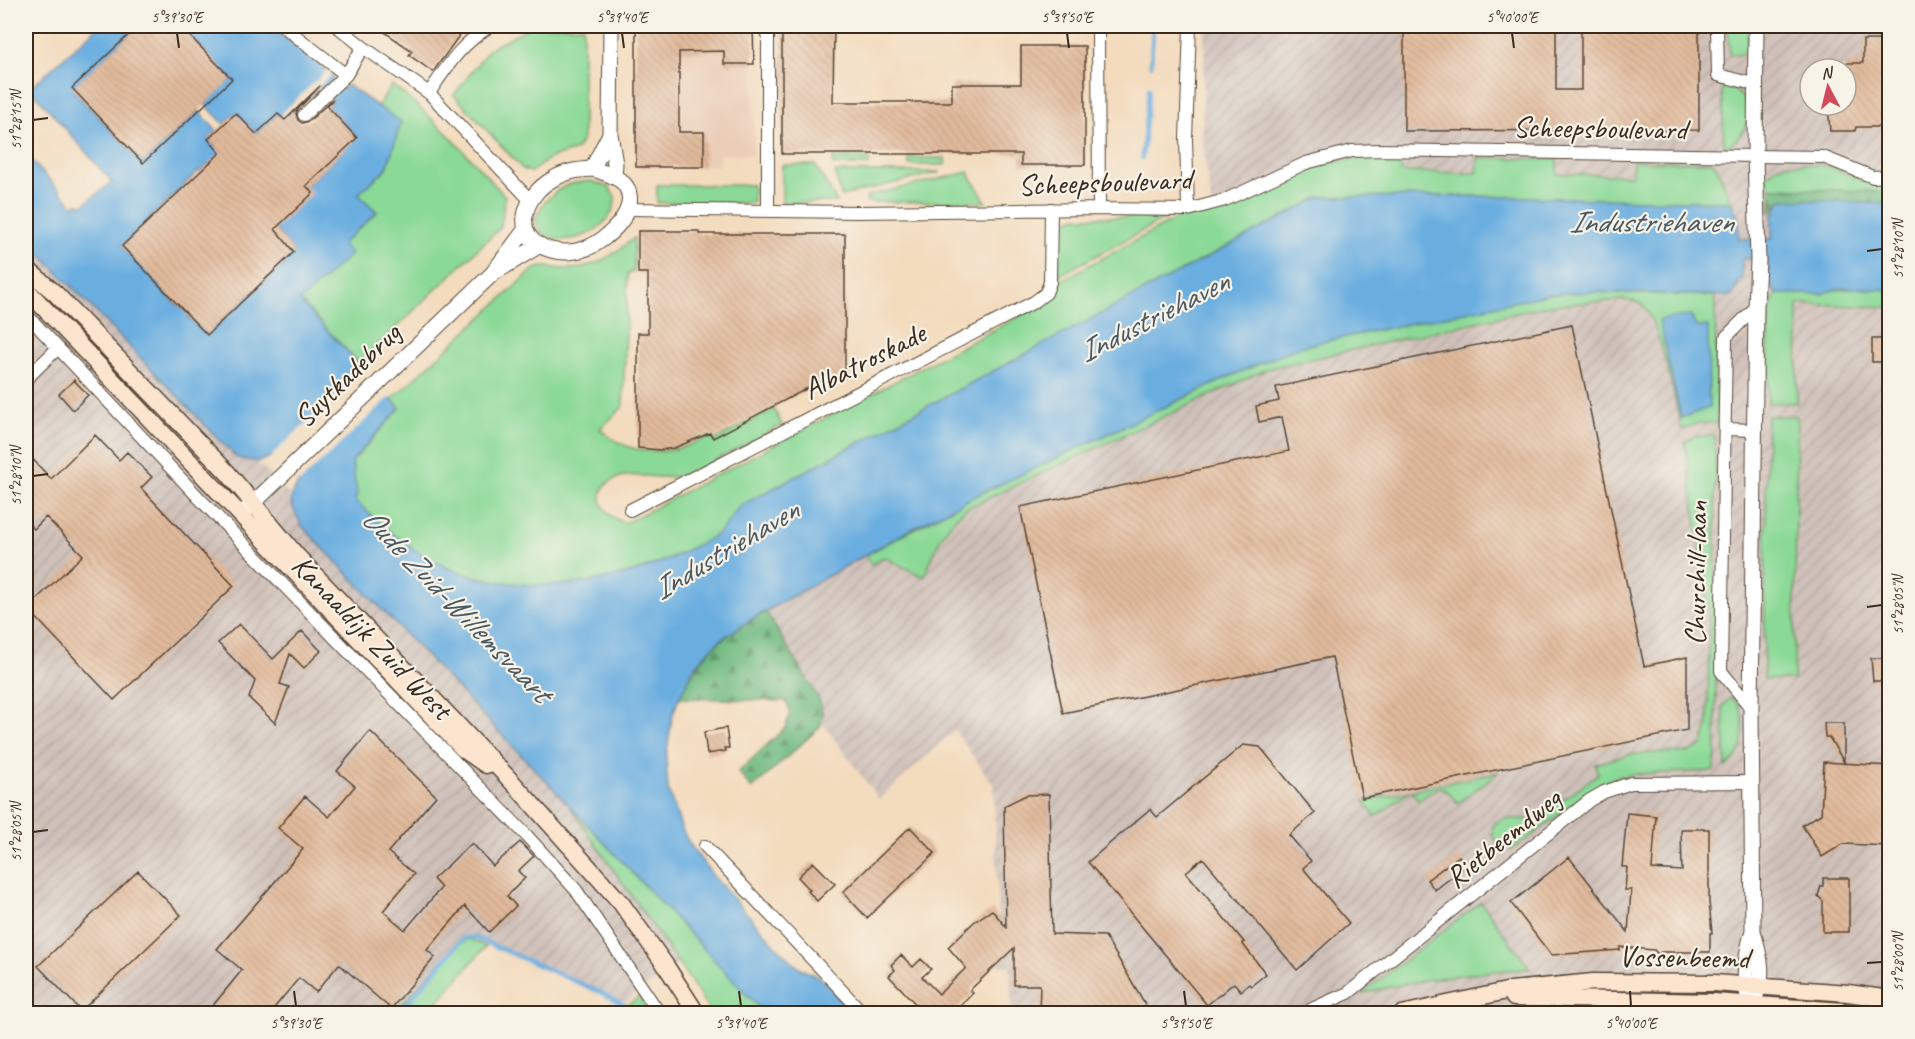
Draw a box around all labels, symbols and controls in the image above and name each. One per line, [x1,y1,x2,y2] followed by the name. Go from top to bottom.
[151,8,205,27] text: 5°39'30"E
[596,8,650,27] text: 5°39'40"E
[1041,8,1095,27] text: 5°39'50"E
[1486,8,1540,27] text: 5°40'00"E
[1798,57,1858,117] north arrow
[1820,62,1835,84] text: N
[7,87,26,150] text: 51°28'15"N
[1513,107,1691,149] street label: Scheepsboulevard
[1018,160,1197,204] street label: Scheepsboulevard
[1569,201,1736,242] water label: Industriehaven
[1889,216,1908,279] text: 51°28'10"N
[1071,260,1238,372] water label: Industriehaven
[285,313,410,436] street label: Suytkadebrug
[796,313,934,408] street label: Albatroskade
[7,443,26,506] text: 51°28'10"N
[644,488,808,609] water label: Industriehaven
[353,498,565,715] water label: Oude Zuid-Willemsvaart
[1676,500,1716,645] street label: Churchill-laan
[284,547,462,730] street label: Kanaaldijk Zuid West
[1889,572,1908,635] text: 51°28'05"N
[1437,778,1571,896] street label: Rietbeemdweg
[7,799,26,862] text: 51°28'05"N
[1889,929,1908,992] text: 51°28'00"N
[1618,937,1754,977] street label: Vossenbeemd
[270,1014,324,1033] text: 5°39'30"E
[715,1014,769,1033] text: 5°39'40"E
[1160,1014,1214,1033] text: 5°39'50"E
[1605,1014,1659,1033] text: 5°40'00"E

